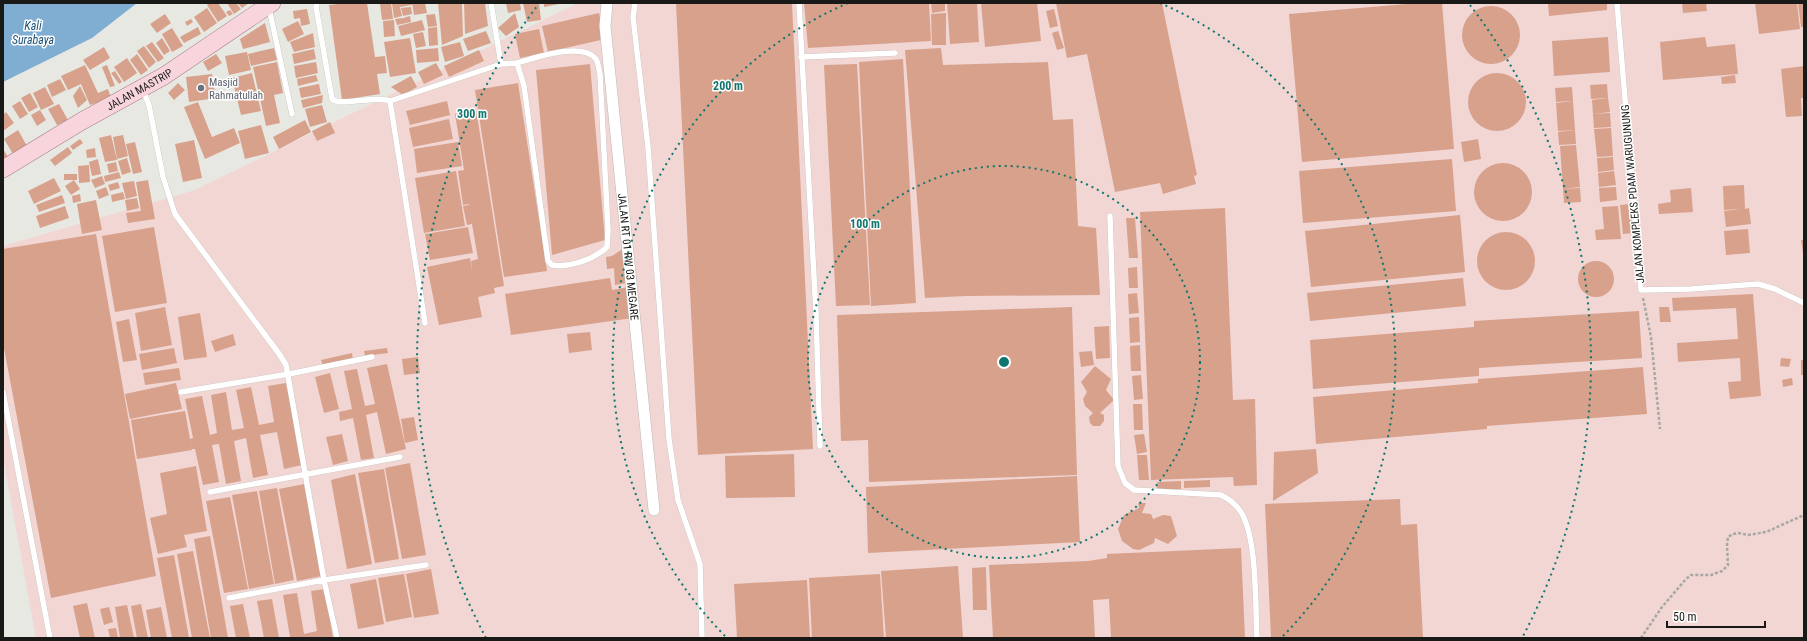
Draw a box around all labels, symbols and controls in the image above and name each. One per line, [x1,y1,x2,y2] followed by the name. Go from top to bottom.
[12,19,54,47] water label: Kali Surabaya
[104,66,175,113] street label: JALAN MASTRIP
[209,76,263,102] place label: Masjid Rahmatullah
[713,79,743,93] text: 200 m
[196,83,206,93] marker: Masjid Rahmatullah
[1619,104,1647,284] street label: JALAN KOMPLEKS PDAM WARUGUNUNG
[457,107,487,121] text: 300 m
[615,193,641,321] street label: JALAN RT 01 RW 03 MEGARE
[850,217,880,231] text: 100 m
[997,355,1011,369] centre of rings
[1667,603,1765,629] scale bar
[1673,610,1697,624] text: 50 m

